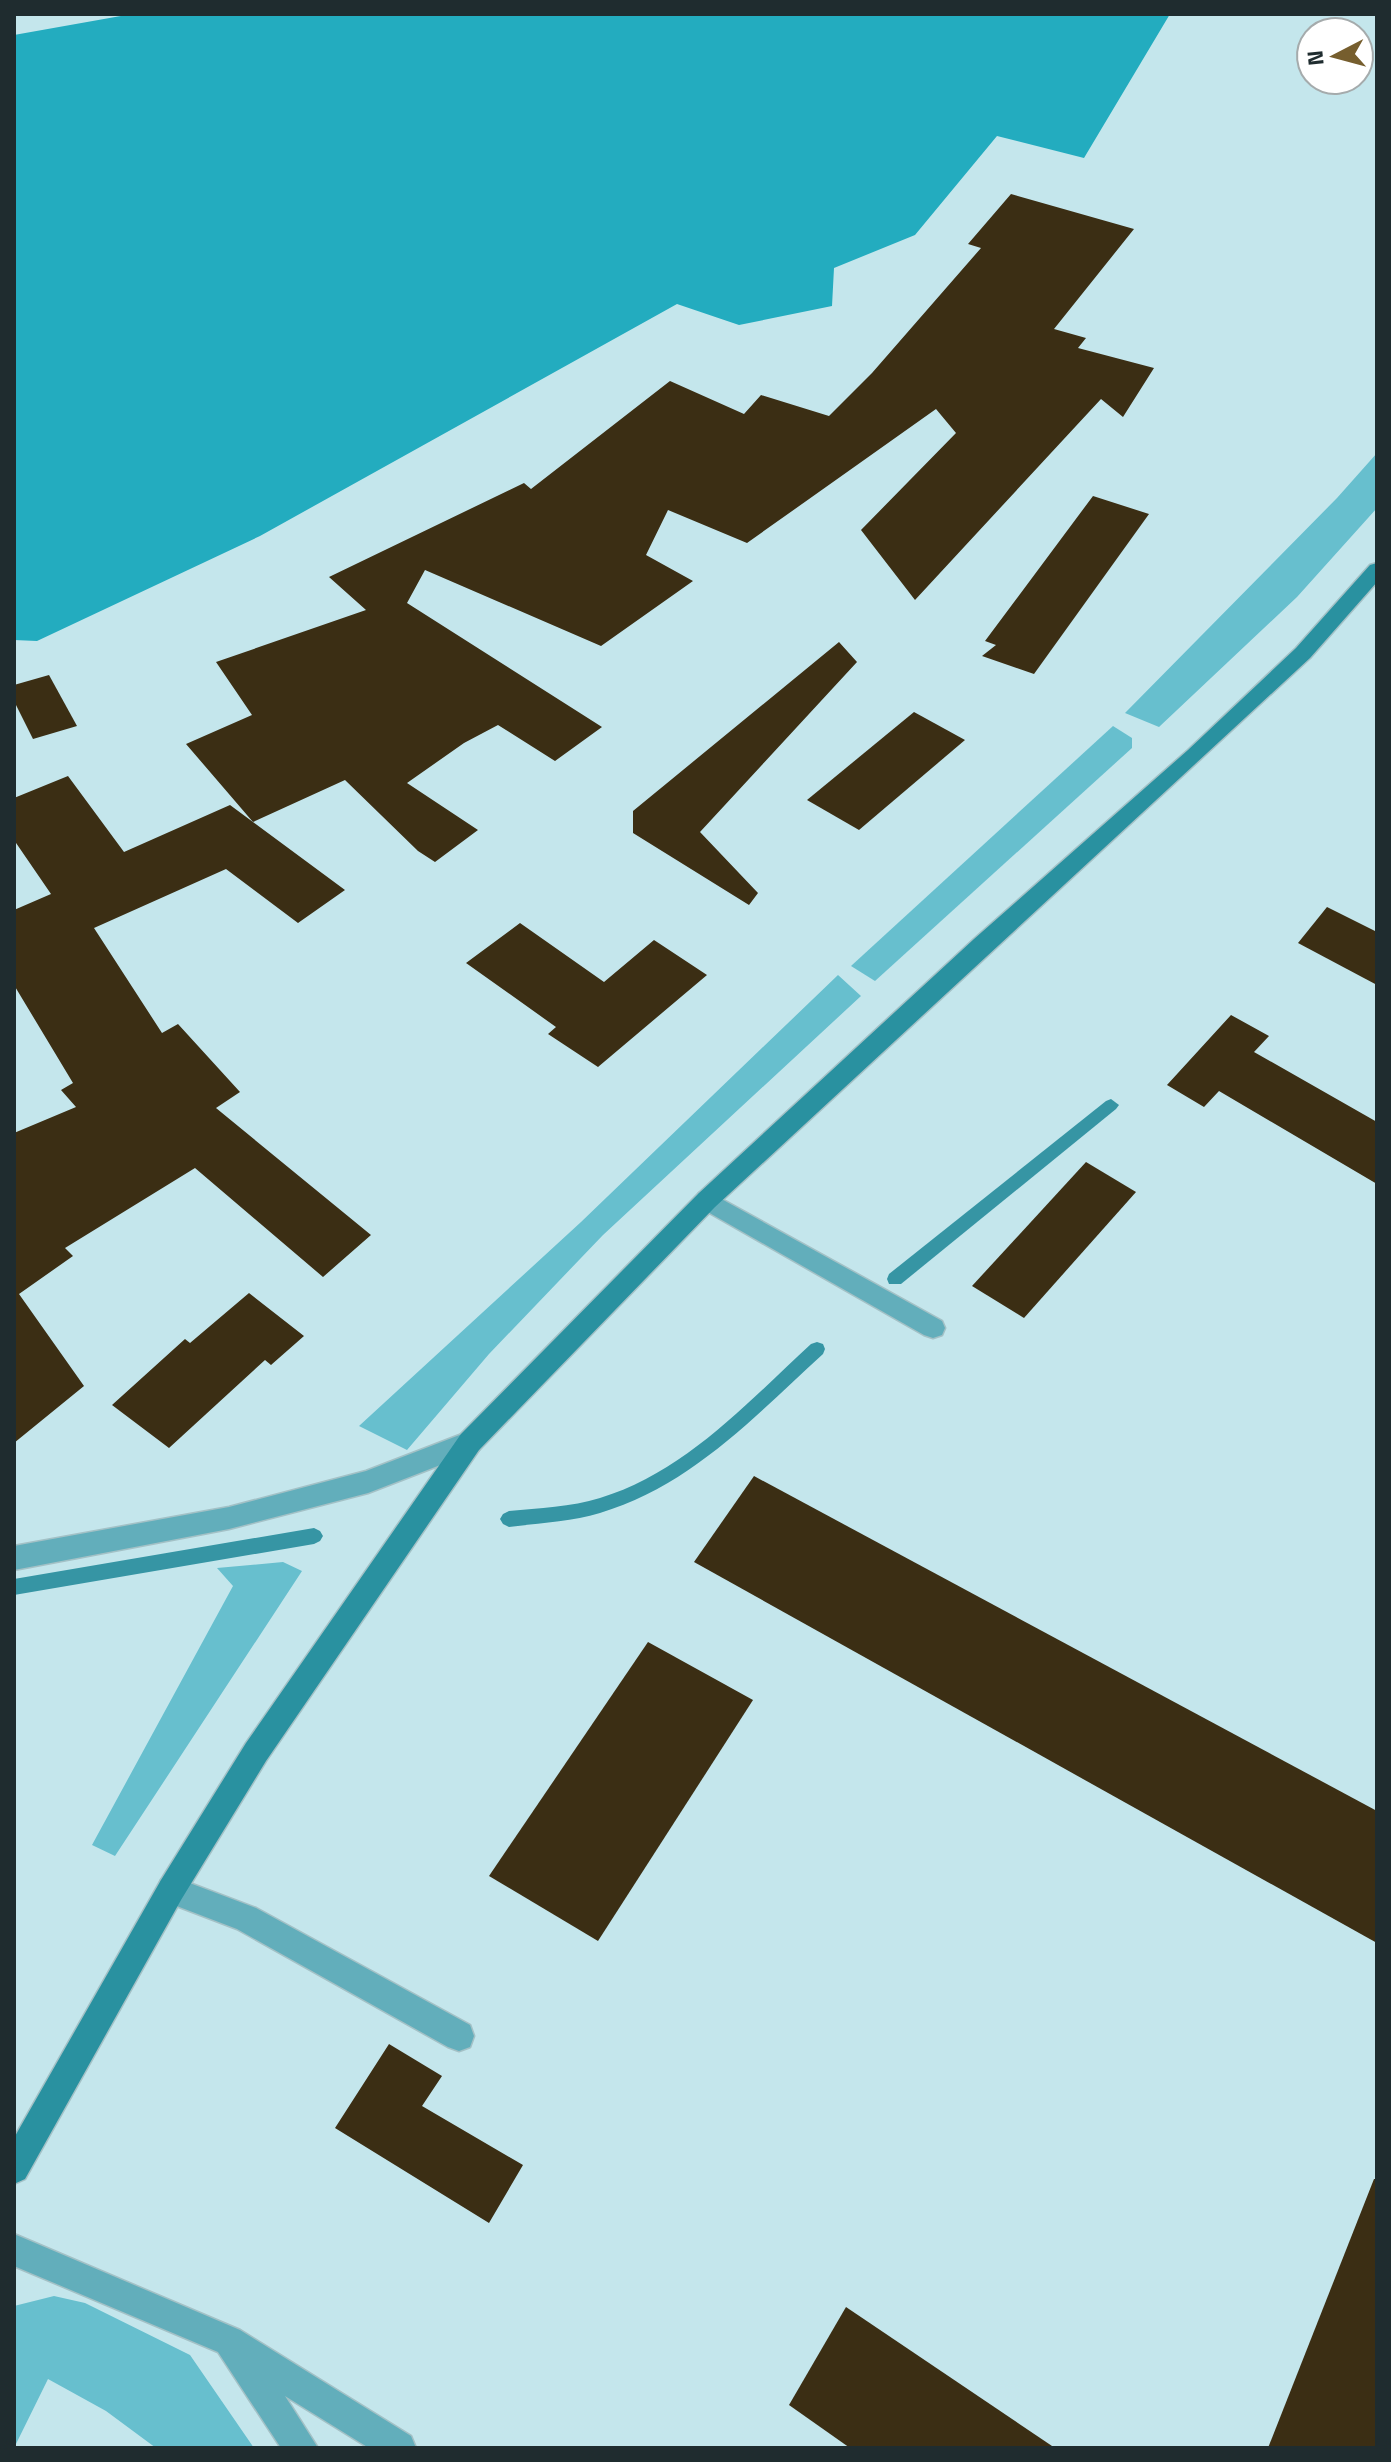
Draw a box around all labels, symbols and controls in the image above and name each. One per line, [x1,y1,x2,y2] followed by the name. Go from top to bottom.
[1295,16,1375,96] north arrow
[1297,49,1333,67] text: N

